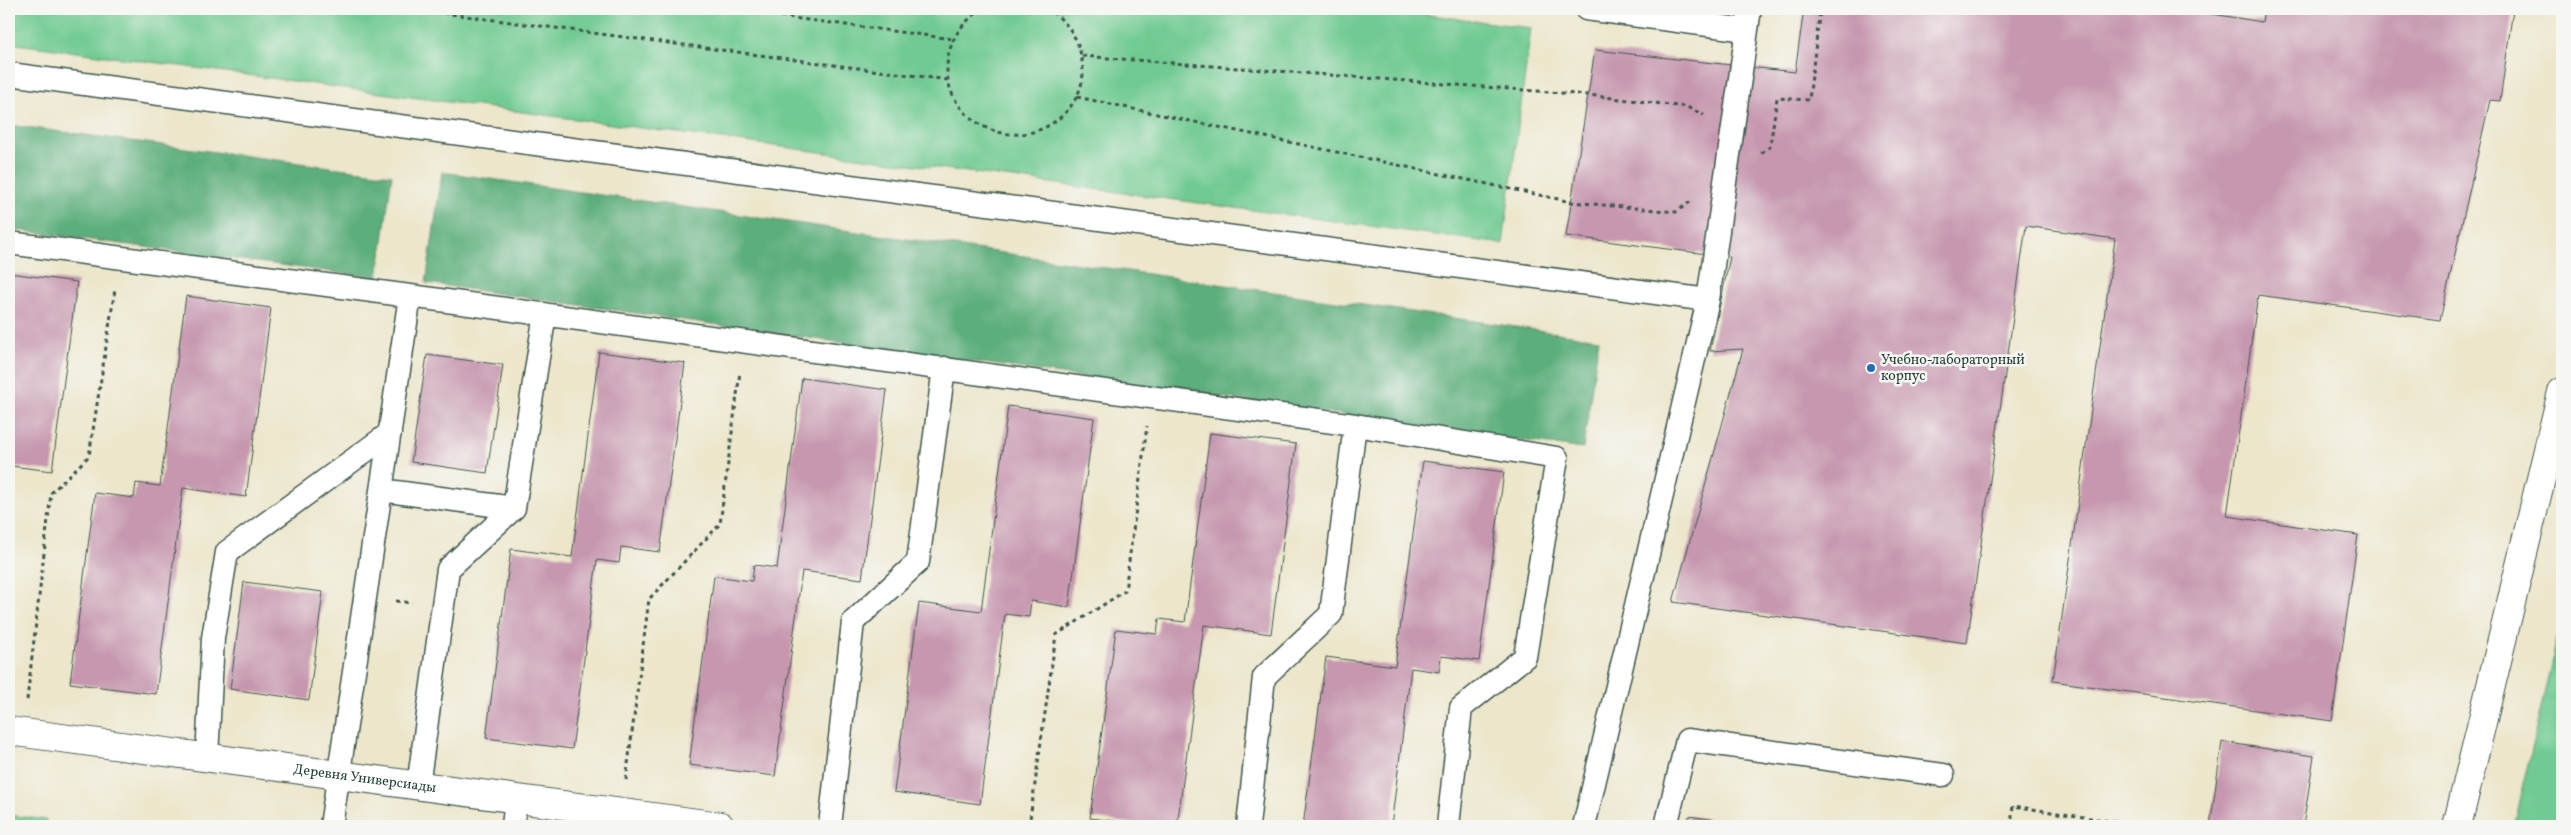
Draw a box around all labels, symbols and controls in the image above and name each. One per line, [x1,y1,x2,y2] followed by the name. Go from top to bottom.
[1881,351,2025,386] place label: Учебно-лабораторный корпус
[1865,362,1877,374] marker: Учебно-лабораторный корпус
[292,760,437,797] street label: Деревня Универсиады

